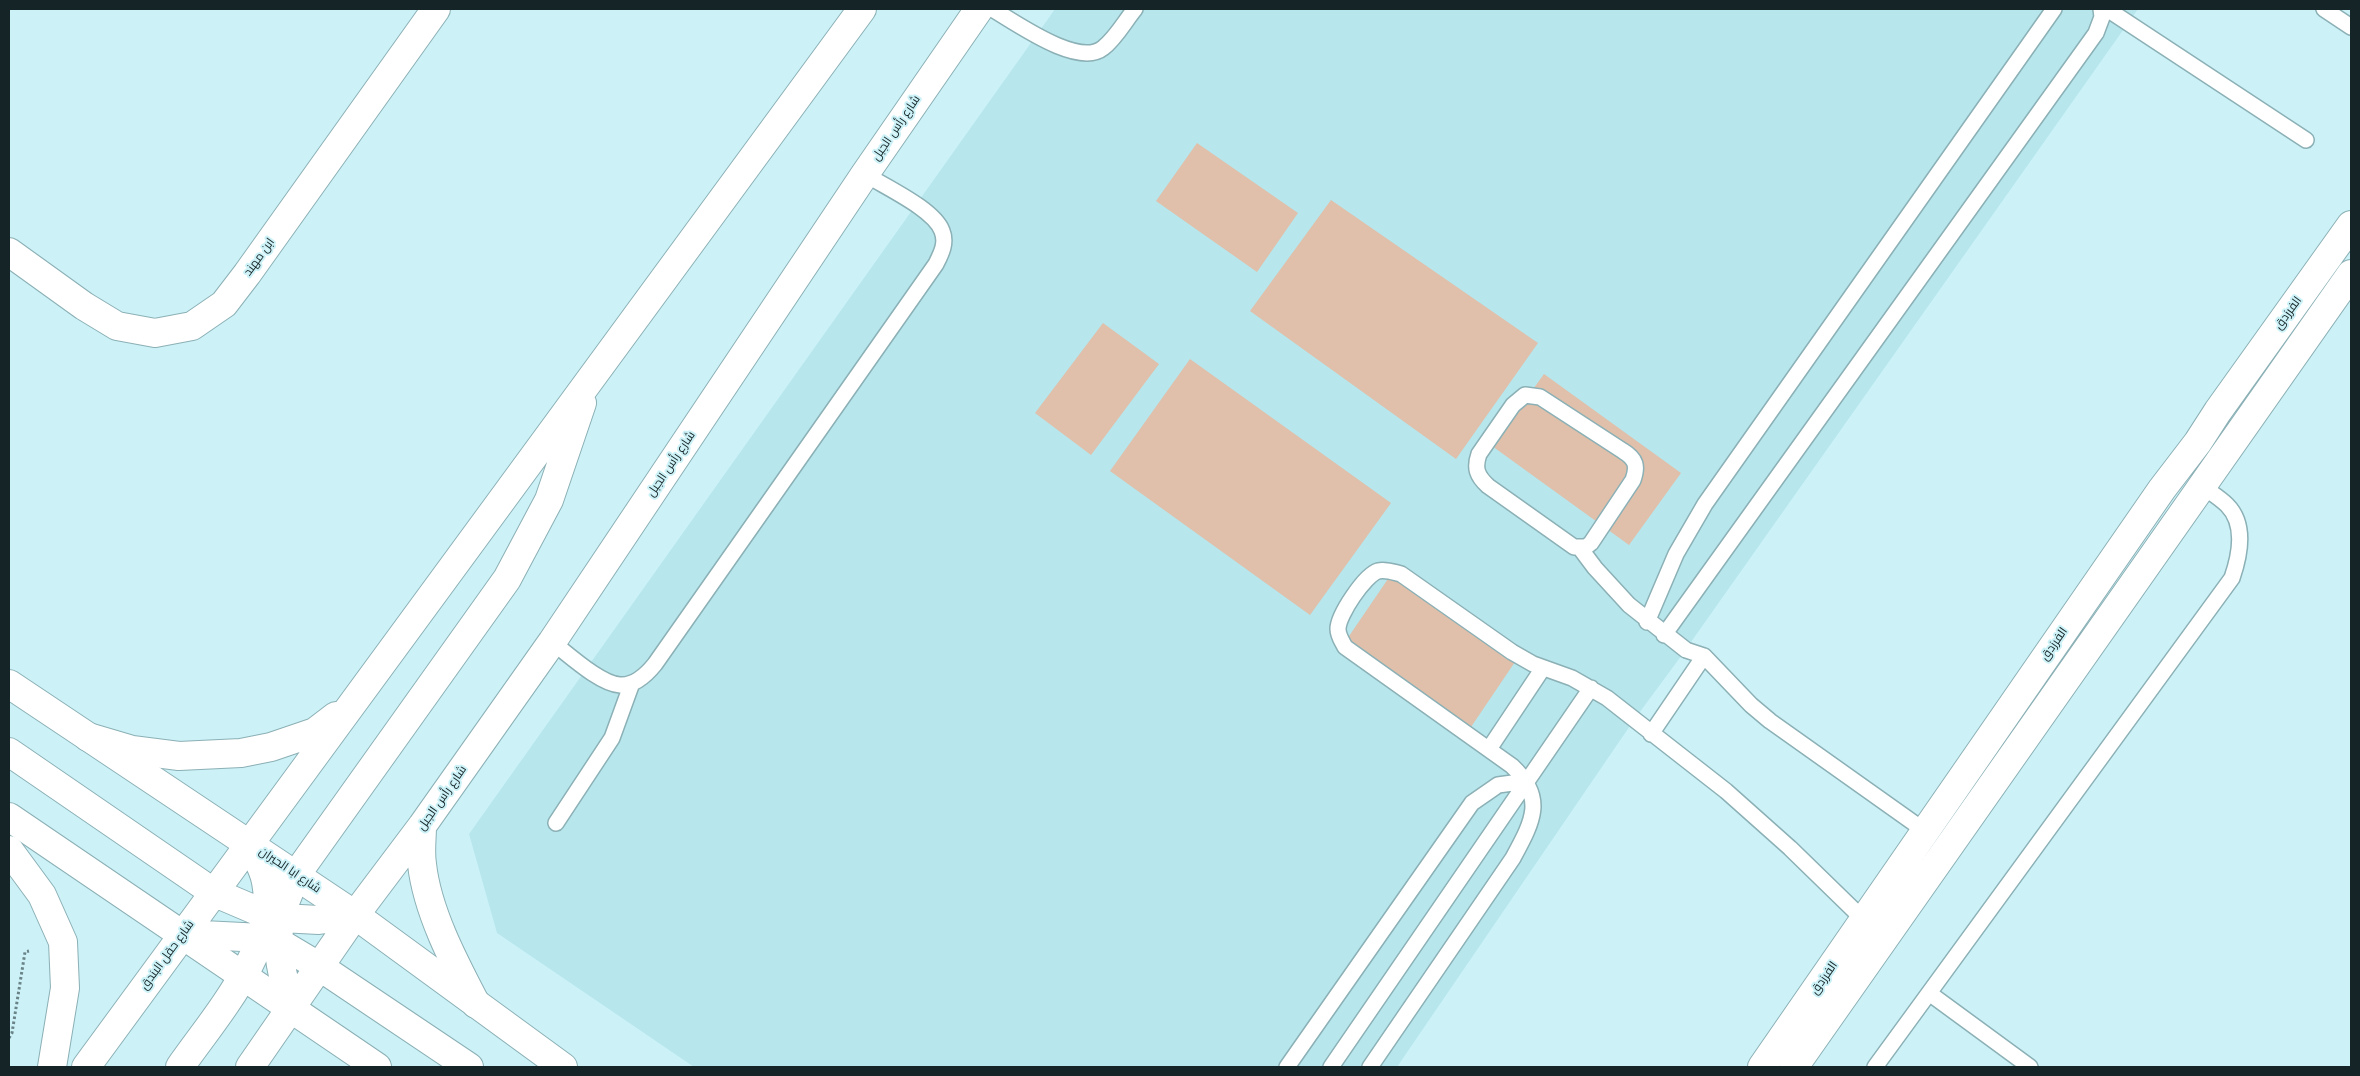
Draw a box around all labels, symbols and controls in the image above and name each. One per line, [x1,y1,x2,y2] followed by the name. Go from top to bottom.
[869,92,923,164] street label: شارع رأس الجبل
[240,235,278,279] street label: ابن مهند
[2271,294,2305,332] street label: الفرزدق
[644,428,698,500] street label: شارع رأس الجبل
[2037,625,2071,663] street label: الفرزدق
[414,763,470,833] street label: شارع رأس الجبل
[256,844,324,896] street label: شارع ابا الحيران
[137,917,197,993] street label: شارع حقل البندق
[1807,959,1841,997] street label: الفرزدق

